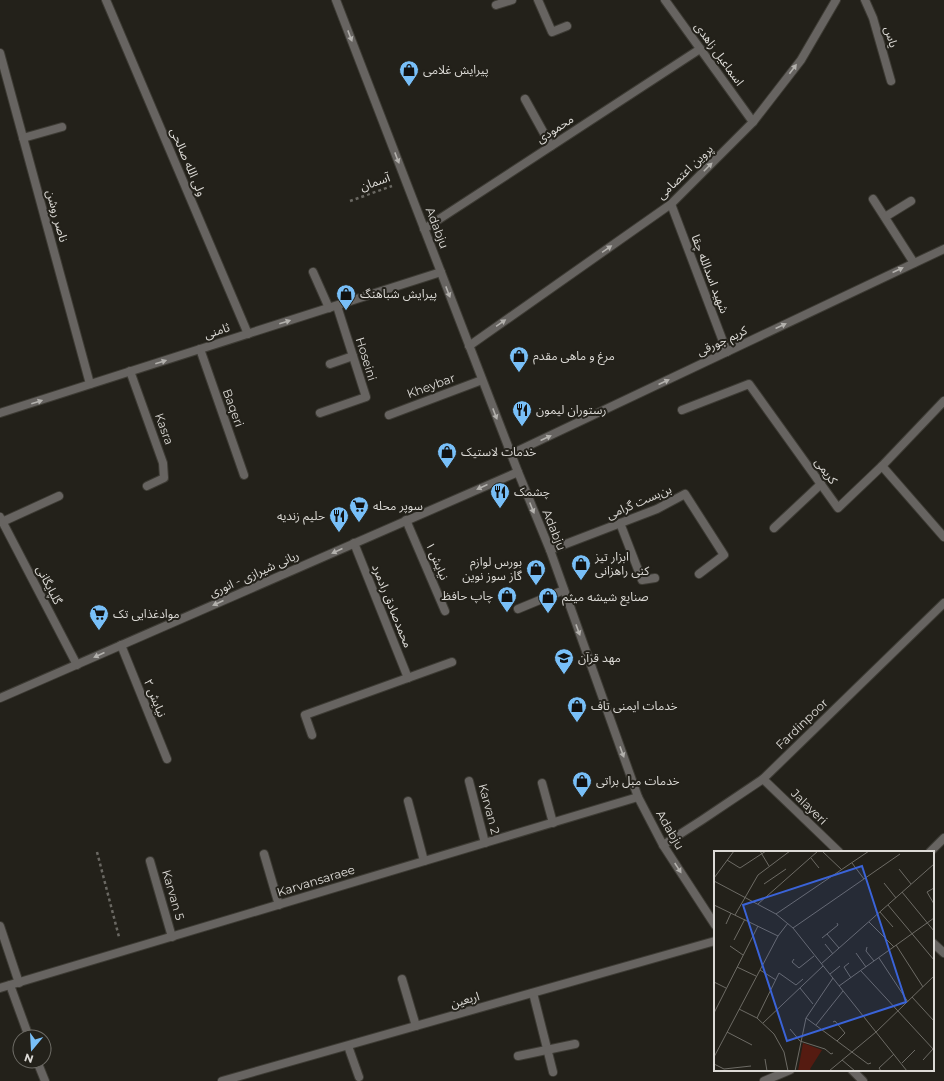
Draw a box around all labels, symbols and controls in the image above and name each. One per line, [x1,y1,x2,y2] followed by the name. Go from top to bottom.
[691,19,747,88] street label: اسماعیل زاهدی
[881,24,902,49] street label: یاس
[348,31,354,43] one-way arrow
[398,59,420,87] shop icon: پیرایش غلامی
[423,62,489,78] place label: پیرایش غلامی
[789,64,797,75] one-way arrow
[533,111,576,146] street label: محمودی
[167,125,210,198] street label: ولی الله صالحی
[653,141,717,203] street label: پروین اعتصامی
[394,152,400,164] one-way arrow
[703,162,713,172] one-way arrow
[358,169,392,194] street label: آسمان
[43,188,72,244] street label: ناصر روشن
[423,205,452,251] street label: Adabju
[688,232,732,316] street label: شهید اسدالله چقا
[602,245,613,253] one-way arrow
[893,267,904,273] one-way arrow
[335,283,357,311] shop icon: پیرایش شباهنگ
[360,286,437,302] place label: پیرایش شباهنگ
[446,287,452,299] one-way arrow
[202,319,232,342] street label: ثامنی
[279,319,291,325] one-way arrow
[496,319,506,327] one-way arrow
[694,322,751,361] street label: کریم جورقی
[775,323,787,329] one-way arrow
[353,335,380,383] street label: Hoseini
[508,345,530,373] shop icon: مرغ و ماهی مقدم
[533,348,615,365] place label: مرغ و ماهی مقدم
[155,359,167,365] one-way arrow
[405,370,457,401] street label: Kheybar
[658,379,669,385] one-way arrow
[220,387,247,429] street label: Baqeri
[31,398,43,404] one-way arrow
[511,399,533,427] restaurant icon: رستوران لیمون
[536,402,606,417] place label: رستوران لیمون
[492,408,498,419] one-way arrow
[152,411,177,447] street label: Kasra
[540,435,552,441] one-way arrow
[436,441,458,469] shop icon: خدمات لاستیک
[461,444,536,459] place label: خدمات لاستیک
[812,455,842,488] street label: کریمی
[489,481,511,509] restaurant icon: چشمک
[604,481,674,522] street label: بن‌بست گرامی
[514,484,550,500] place label: چشمک
[475,485,487,491] one-way arrow
[348,495,370,523] supermarket icon: سوپر محله
[373,498,423,514] place label: سوپر محله
[530,502,536,514] one-way arrow
[328,505,350,533] restaurant icon: حلیم زندیه
[539,507,570,553] street label: Adabju
[277,508,325,525] place label: حلیم زندیه
[423,539,452,582] street label: نیایش ۱
[207,547,301,600] street label: ربانی شیرازی - انوری
[332,548,343,554] one-way arrow
[594,549,650,578] place label: ابزار تیز کنی راهزانی
[570,553,592,581] shop icon: ابزار تیز کنی راهزانی
[462,554,523,583] place label: بورس لوازم گاز سوز نوین
[525,558,547,586] shop icon: بورس لوازم گاز سوز نوین
[369,562,416,650] street label: محمدصادق رادمرد
[32,563,66,608] street label: گلپایگانی
[496,585,518,613] shop icon: چاپ حافظ
[537,586,559,614] shop icon: صنایع شیشه میثم
[441,588,493,604] place label: چاپ حافظ
[562,589,649,606] place label: صنایع شیشه میثم
[212,600,224,606] one-way arrow
[88,603,110,631] supermarket icon: موادغذایی تک
[113,606,180,621] place label: موادغذایی تک
[575,624,581,636] one-way arrow
[553,647,575,675] school or university icon: مهد قرآن
[578,650,621,665] place label: مهد قرآن
[93,652,104,658] one-way arrow
[141,676,170,719] street label: نیایش ۲
[566,695,588,723] shop icon: خدمات ایمنی تاف
[773,695,831,752] street label: Fardinpoor
[591,698,678,713] place label: خدمات ایمنی تاف
[619,746,625,758] one-way arrow
[571,770,593,798] shop icon: خدمات مبل براتی
[596,773,680,788] place label: خدمات مبل براتی
[476,782,503,836] street label: Karvan 2
[787,785,831,828] street label: Jalayeri
[653,807,688,852] street label: Adabju
[714,851,934,1071] inset map
[275,862,357,899] street label: Karvansaraee
[674,863,682,874] one-way arrow
[159,868,188,922] street label: Karvan 5
[449,988,481,1011] street label: اربعین
[12,1029,52,1069] north arrow
[23,1050,35,1067] text: N

